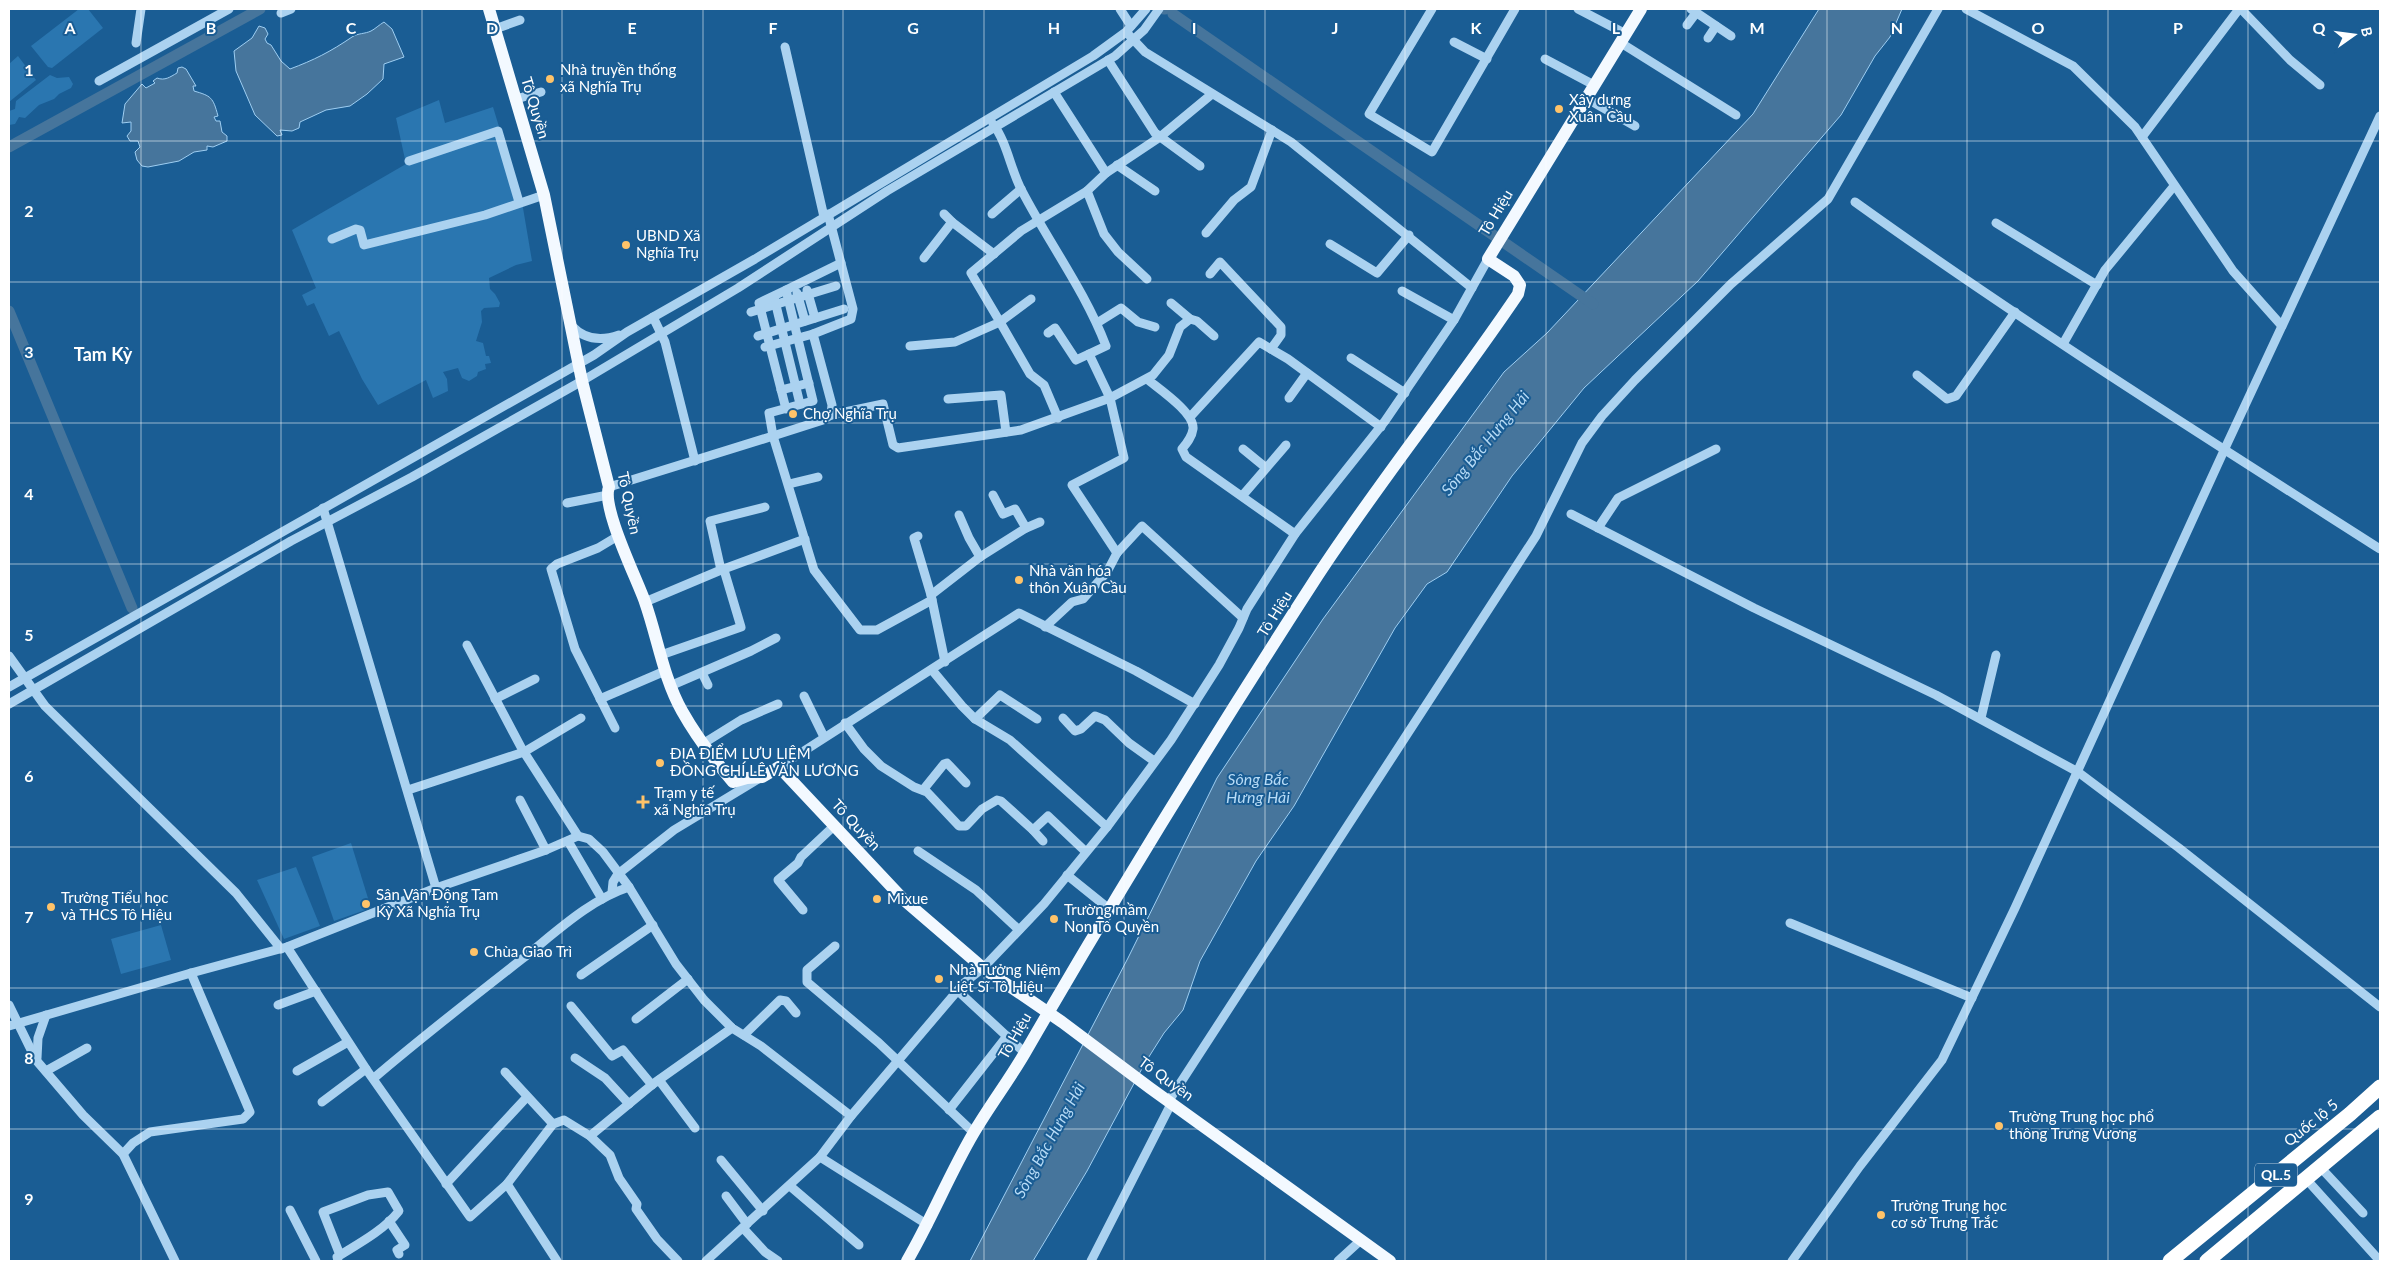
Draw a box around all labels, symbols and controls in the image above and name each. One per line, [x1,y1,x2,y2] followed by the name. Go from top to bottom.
[2329,10,2379,60] north arrow
[63,18,76,37] text: A
[206,18,216,37] text: B
[346,18,357,37] text: C
[486,18,498,37] text: D
[627,18,637,37] text: E
[768,18,778,37] text: F
[907,18,919,37] text: G
[1048,18,1060,37] text: H
[1192,18,1196,37] text: I
[1332,18,1338,37] text: J
[1471,18,1483,37] text: K
[1612,18,1621,37] text: L
[1749,18,1765,37] text: M
[1891,18,1903,37] text: N
[2032,18,2045,37] text: O
[2173,18,2183,37] text: P
[2313,18,2326,37] text: Q
[2358,25,2376,38] text: B
[24,60,34,79] text: 1
[560,60,676,95] place label: Nhà truyền thống xã Nghĩa Trụ
[544,73,556,85] marker: Nhà truyền thống xã Nghĩa Trụ
[518,75,554,141] street label: Tô Quyền
[1569,90,1632,125] place label: Xây dựng Xuân Cầu
[1553,103,1565,115] marker: Xây dựng Xuân Cầu
[1474,186,1516,239] street label: Tô Hiệu
[24,201,34,220] text: 2
[636,226,701,261] place label: UBND Xã Nghĩa Trụ
[620,239,632,251] marker: UBND Xã Nghĩa Trụ
[24,342,34,361] text: 3
[74,343,133,365] district label: Tam Kỳ
[1437,386,1533,499] water label: Sông Bắc Hưng Hải
[803,404,897,422] place label: Chợ Nghĩa Trụ
[787,408,799,420] marker: Chợ Nghĩa Trụ
[615,470,645,536] street label: Tô Quyền
[24,484,34,503] text: 4
[1029,561,1127,596] place label: Nhà văn hóa thôn Xuân Cầu
[1013,574,1025,586] marker: Nhà văn hóa thôn Xuân Cầu
[1253,587,1295,640] street label: Tô Hiệu
[24,625,34,644] text: 5
[670,743,859,779] place label: ĐỊA ĐIỂM LƯU LIỆM ĐỒNG CHÍ LÊ VĂN LƯƠNG
[654,757,666,769] marker: ĐỊA ĐIỂM LƯU LIỆM ĐỒNG CHÍ LÊ VĂN LƯƠNG
[24,766,34,785] text: 6
[1226,769,1290,806] water label: Sông Bắc Hưng Hải
[654,783,736,818] place label: Trạm y tế xã Nghĩa Trụ
[636,795,650,809] marker: Trạm y tế xã Nghĩa Trụ
[828,795,885,854] street label: Tô Quyền
[376,885,498,920] place label: Sân Vận Động Tam Kỳ Xã Nghĩa Trụ
[61,888,172,923] place label: Trường Tiểu học và THCS Tô Hiệu
[887,889,928,907] place label: Mixue
[871,893,883,905] marker: Mixue
[360,898,372,910] marker: Sân Vận Động Tam Kỳ Xã Nghĩa Trụ
[1064,900,1159,935] place label: Trường mầm Non Tô Quyền
[45,901,57,913] marker: Trường Tiểu học và THCS Tô Hiệu
[24,907,34,926] text: 7
[1048,913,1060,925] marker: Trường mầm Non Tô Quyền
[484,942,572,960] place label: Chùa Giao Trì
[468,946,480,958] marker: Chùa Giao Trì
[949,960,1061,995] place label: Nhà Tưởng Niệm Liệt Sĩ Tô Hiệu
[933,973,945,985] marker: Nhà Tưởng Niệm Liệt Sĩ Tô Hiệu
[994,1009,1035,1062] street label: Tô Hiệu
[24,1048,34,1067] text: 8
[1136,1052,1198,1104] street label: Tô Quyền
[1009,1079,1088,1201] water label: Sông Bắc Hưng Hải
[2280,1095,2341,1149] street label: Quốc lộ 5
[2009,1107,2154,1142] place label: Trường Trung học phổ thông Trưng Vương
[1993,1120,2005,1132] marker: Trường Trung học phổ thông Trưng Vương
[2255,1164,2297,1186] road number: QL.5
[24,1189,34,1208] text: 9
[1891,1196,2007,1231] place label: Trường Trung học cơ sở Trưng Trắc
[1875,1209,1887,1221] marker: Trường Trung học cơ sở Trưng Trắc

